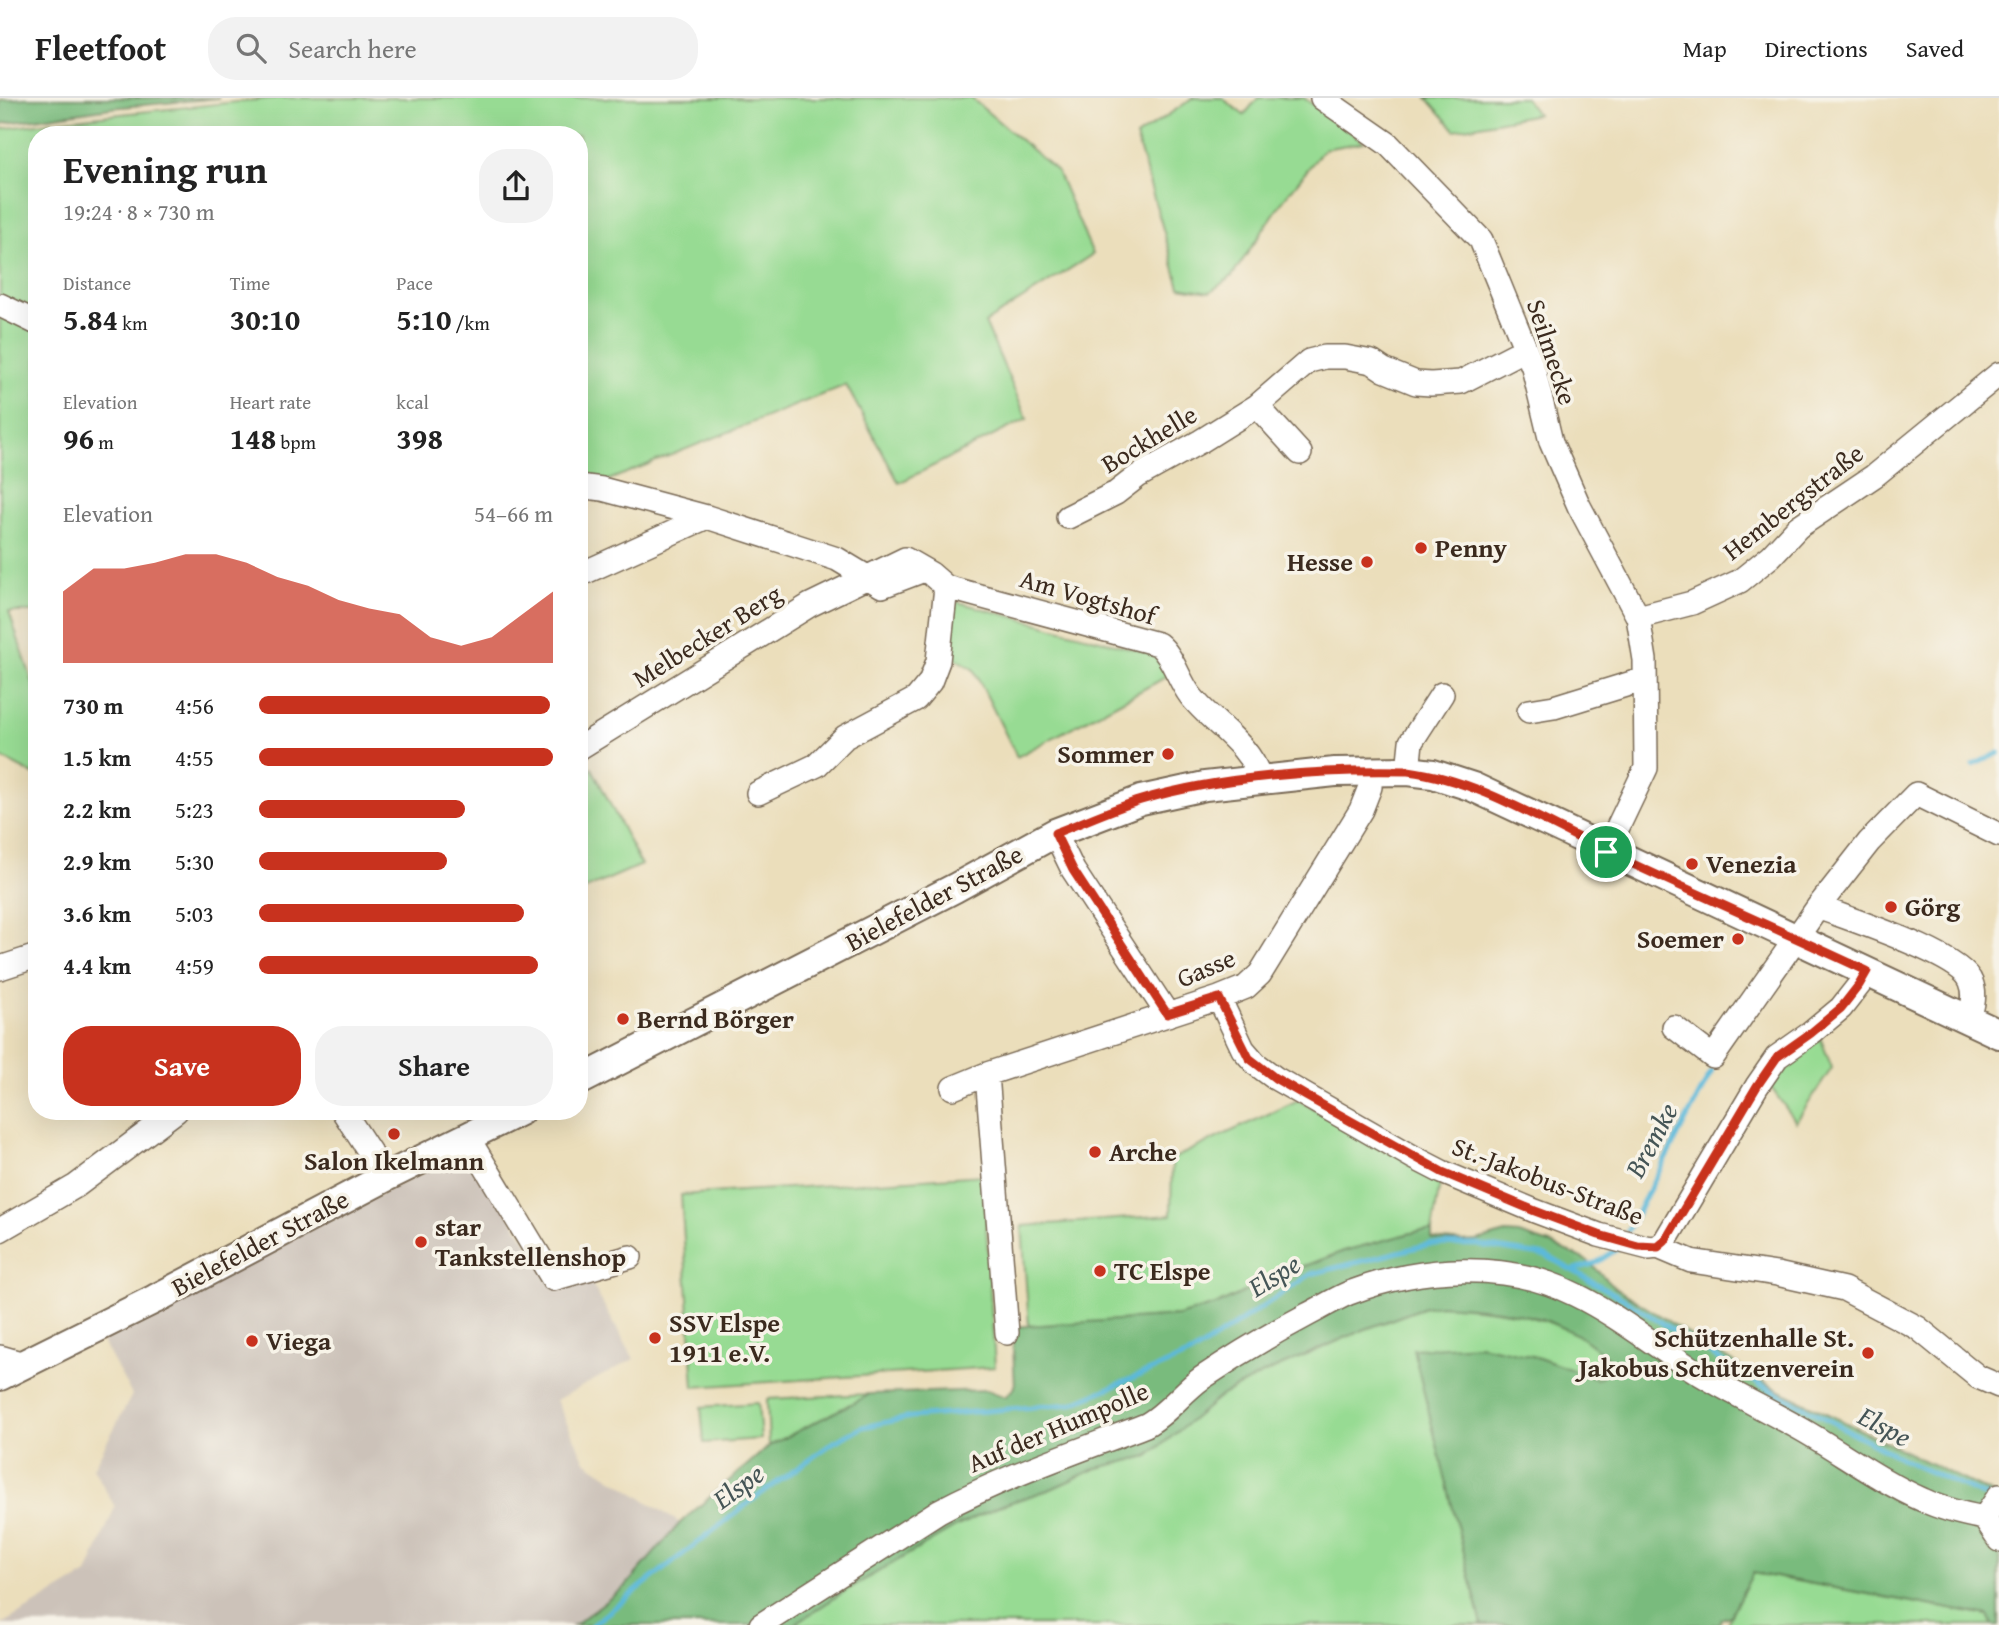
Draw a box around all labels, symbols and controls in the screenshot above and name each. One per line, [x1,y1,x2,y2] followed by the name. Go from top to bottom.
[208,17,698,80] search box
[35,24,166,72] text: Fleetfoot
[232,29,270,67] icon: search
[288,29,417,68] text: Search here
[1683,31,1727,66] text: Map
[1765,31,1868,66] text: Directions
[1906,31,1964,66] text: Saved
[63,141,267,197] text: Evening run
[479,149,553,223] button: share
[63,195,215,228] text: 19:24 · 8 × 730 m
[63,269,131,297] text: Distance
[230,269,270,297] text: Time
[396,269,433,297] text: Pace
[1517,294,1588,410] street label: Seilmecke
[63,297,118,341] text: 5.84
[230,297,300,341] text: 30:10
[396,297,451,341] text: 5:10
[118,309,147,337] text: km
[451,309,490,337] text: /km
[63,388,137,416] text: Elevation
[230,388,311,416] text: Heart rate
[396,388,429,416] text: kcal
[1093,395,1204,483] street label: Bockhelle
[63,416,94,460] text: 96
[230,416,276,460] text: 148
[396,416,443,460] text: 398
[94,428,114,456] text: m
[276,428,316,456] text: bpm
[1714,434,1872,569] street label: Hembergstraße
[63,497,153,530] text: Elevation
[474,497,553,530] text: 54–66 m
[1435,528,1508,567] place label: Penny
[1413,540,1429,556] marker: Penny
[1287,542,1353,581] place label: Hesse
[1359,554,1375,570] marker: Hesse
[1015,558,1163,635] street label: Am Vogtshof
[625,574,789,697] street label: Melbecker Berg
[63,689,124,722] text: 730 m
[175,689,214,722] text: 4:56
[1057,734,1154,773] place label: Sommer
[63,741,131,774] text: 1.5 km
[175,741,214,774] text: 4:55
[1160,746,1176,762] marker: Sommer
[63,793,131,826] text: 2.2 km
[175,793,214,826] text: 5:23
[1576,822,1636,882] pin
[1587,833,1625,871] icon: arrive
[838,834,1030,961] street label: Bielefelder Straße
[1706,844,1797,883] place label: Venezia
[63,845,131,878] text: 2.9 km
[175,845,214,878] text: 5:30
[1684,856,1700,872] marker: Venezia
[1905,887,1961,926] place label: Görg
[63,897,131,930] text: 3.6 km
[175,897,214,930] text: 5:03
[1883,899,1899,915] marker: Görg
[1637,919,1724,958] place label: Soemer
[1730,931,1746,947] marker: Soemer
[1170,938,1241,997] street label: Gasse
[63,949,131,982] text: 4.4 km
[175,949,214,982] text: 4:59
[637,999,794,1038] place label: Bernd Börger
[615,1011,631,1027] marker: Bernd Börger
[63,1026,301,1106] button: Save
[315,1026,553,1106] button: Share
[1613,1095,1687,1185] water label: Bremke
[386,1126,402,1142] marker: Salon Ikelmann
[1447,1126,1650,1235] street label: St.-Jakobus-Straße
[1109,1132,1177,1171] place label: Arche
[304,1141,485,1180] place label: Salon Ikelmann
[1087,1144,1103,1160] marker: Arche
[164,1179,356,1306] street label: Bielefelder Straße
[435,1207,626,1276] place label: star Tankstellenshop
[413,1234,429,1250] marker: star Tankstellenshop
[1239,1243,1308,1307] water label: Elspe
[1114,1251,1211,1290] place label: TC Elspe
[1092,1263,1108,1279] marker: TC Elspe
[669,1303,780,1372] place label: SSV Elspe 1911 e.V.
[1574,1318,1855,1387] place label: Schützenhalle St. Jakobus Schützenverein
[266,1321,332,1360] place label: Viega
[647,1330,663,1346] marker: SSV Elspe 1911 e.V.
[244,1333,260,1349] marker: Viega
[1860,1345,1876,1361] marker: Schützenhalle St. Jakobus Schützenverein
[961,1371,1154,1482] street label: Auf der Humpolle
[1850,1394,1919,1457] water label: Elspe
[703,1453,772,1519] water label: Elspe

